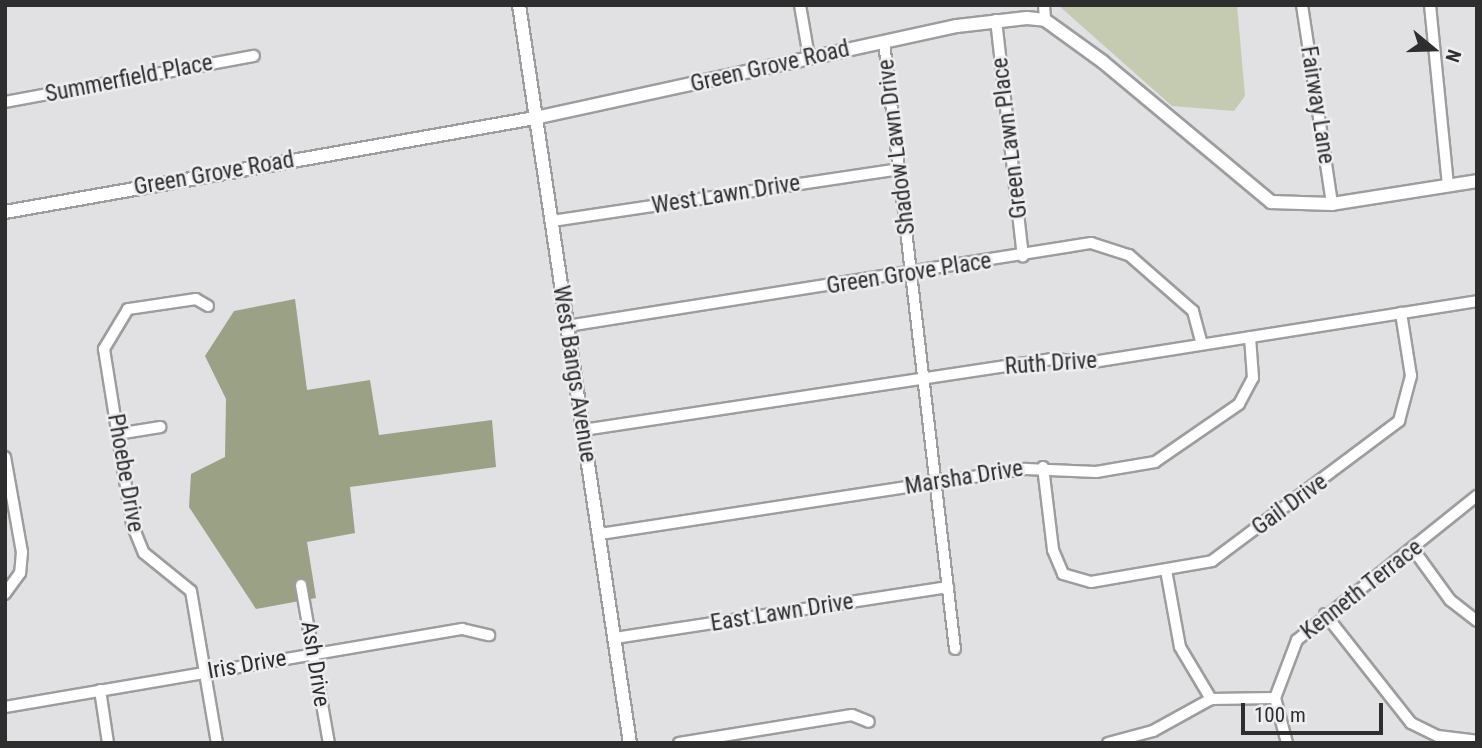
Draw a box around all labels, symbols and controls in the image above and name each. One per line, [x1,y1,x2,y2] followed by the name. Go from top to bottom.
[1398,14,1468,84] north arrow
[688,35,852,99] street label: Green Grove Road
[1294,44,1340,166] street label: Fairway Lane
[1441,47,1466,65] text: N
[43,49,215,109] street label: Summerfield Place
[986,56,1034,220] street label: Green Lawn Place
[873,58,921,236] street label: Shadow Lawn Drive
[132,146,296,202] street label: Green Grove Road
[650,170,802,220] street label: West Lawn Drive
[825,247,993,301] street label: Green Grove Place
[546,284,602,464] street label: West Bangs Avenue
[1004,347,1098,381] street label: Ruth Drive
[101,412,149,534] street label: Phoebe Drive
[903,455,1025,501] street label: Marsha Drive
[1247,468,1333,542] street label: Gail Drive
[1296,534,1428,646] street label: Kenneth Terrace
[709,588,855,638] street label: East Lawn Drive
[295,619,335,709] street label: Ash Drive
[205,644,289,686] street label: Iris Drive
[1244,688,1386,732] scale bar
[1254,703,1306,727] text: 100 m

